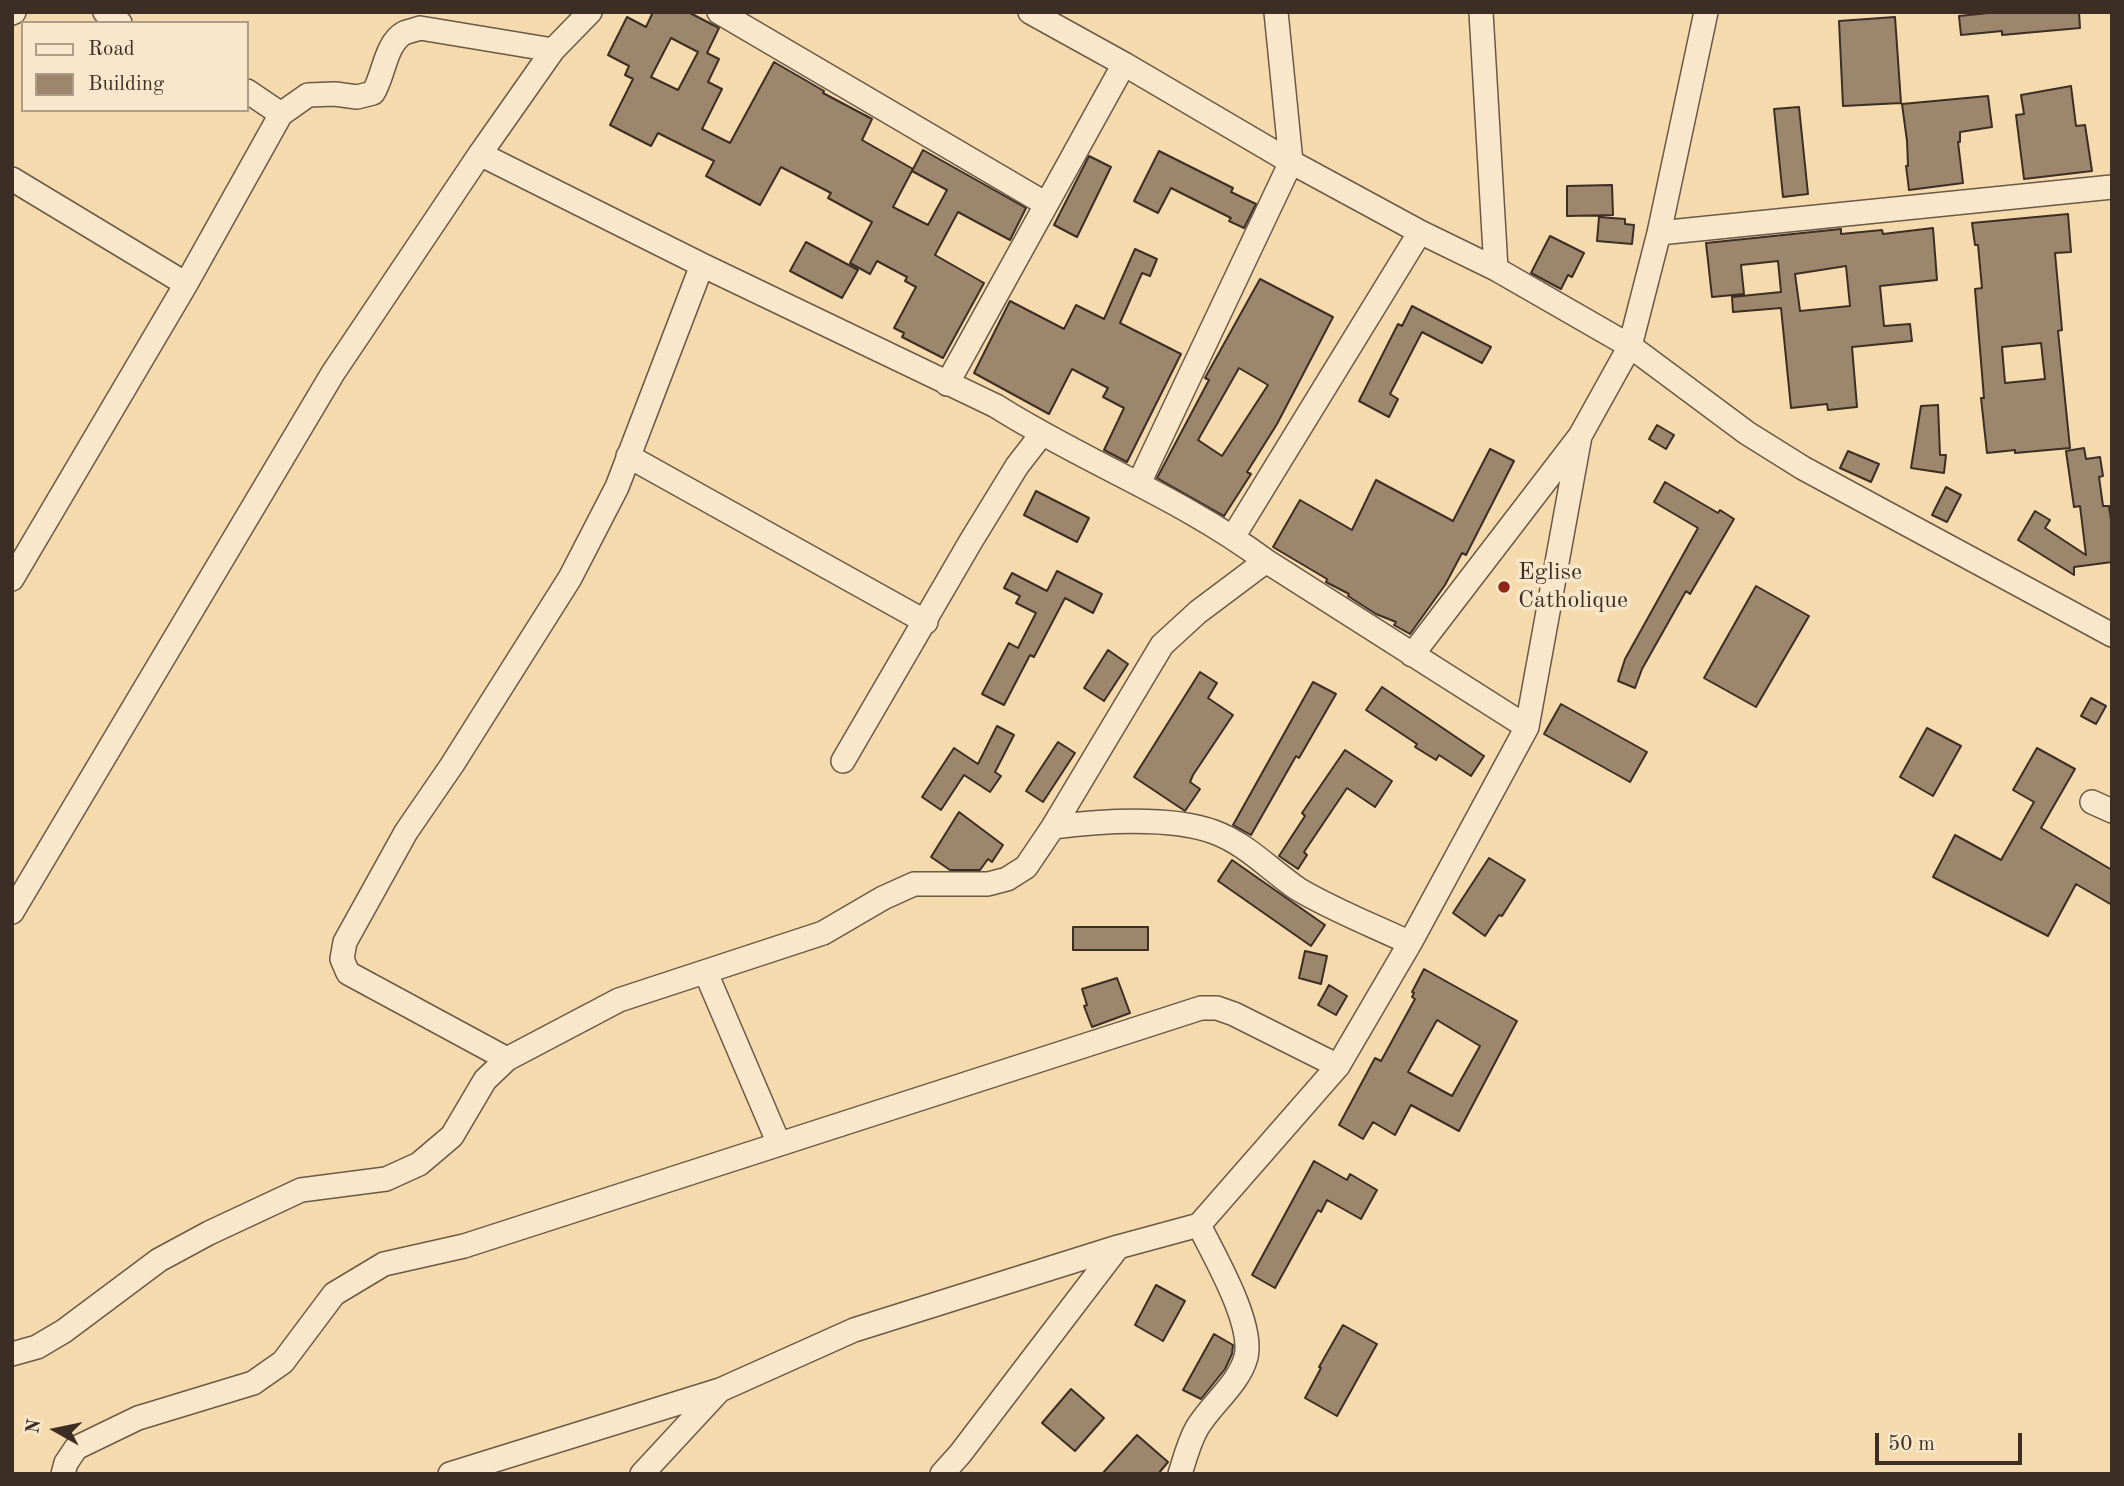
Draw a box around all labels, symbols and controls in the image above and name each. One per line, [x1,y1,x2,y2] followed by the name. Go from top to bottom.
[21,21,248,112] legend
[88,39,135,60] text: Road
[88,74,164,95] text: Building
[1518,559,1628,615] place label: Eglise Catholique
[1496,579,1512,595] marker: Eglise Catholique
[21,1395,91,1465] north arrow
[24,1418,45,1435] text: N
[1879,1420,2026,1464] scale bar
[1888,1434,1935,1455] text: 50 m

